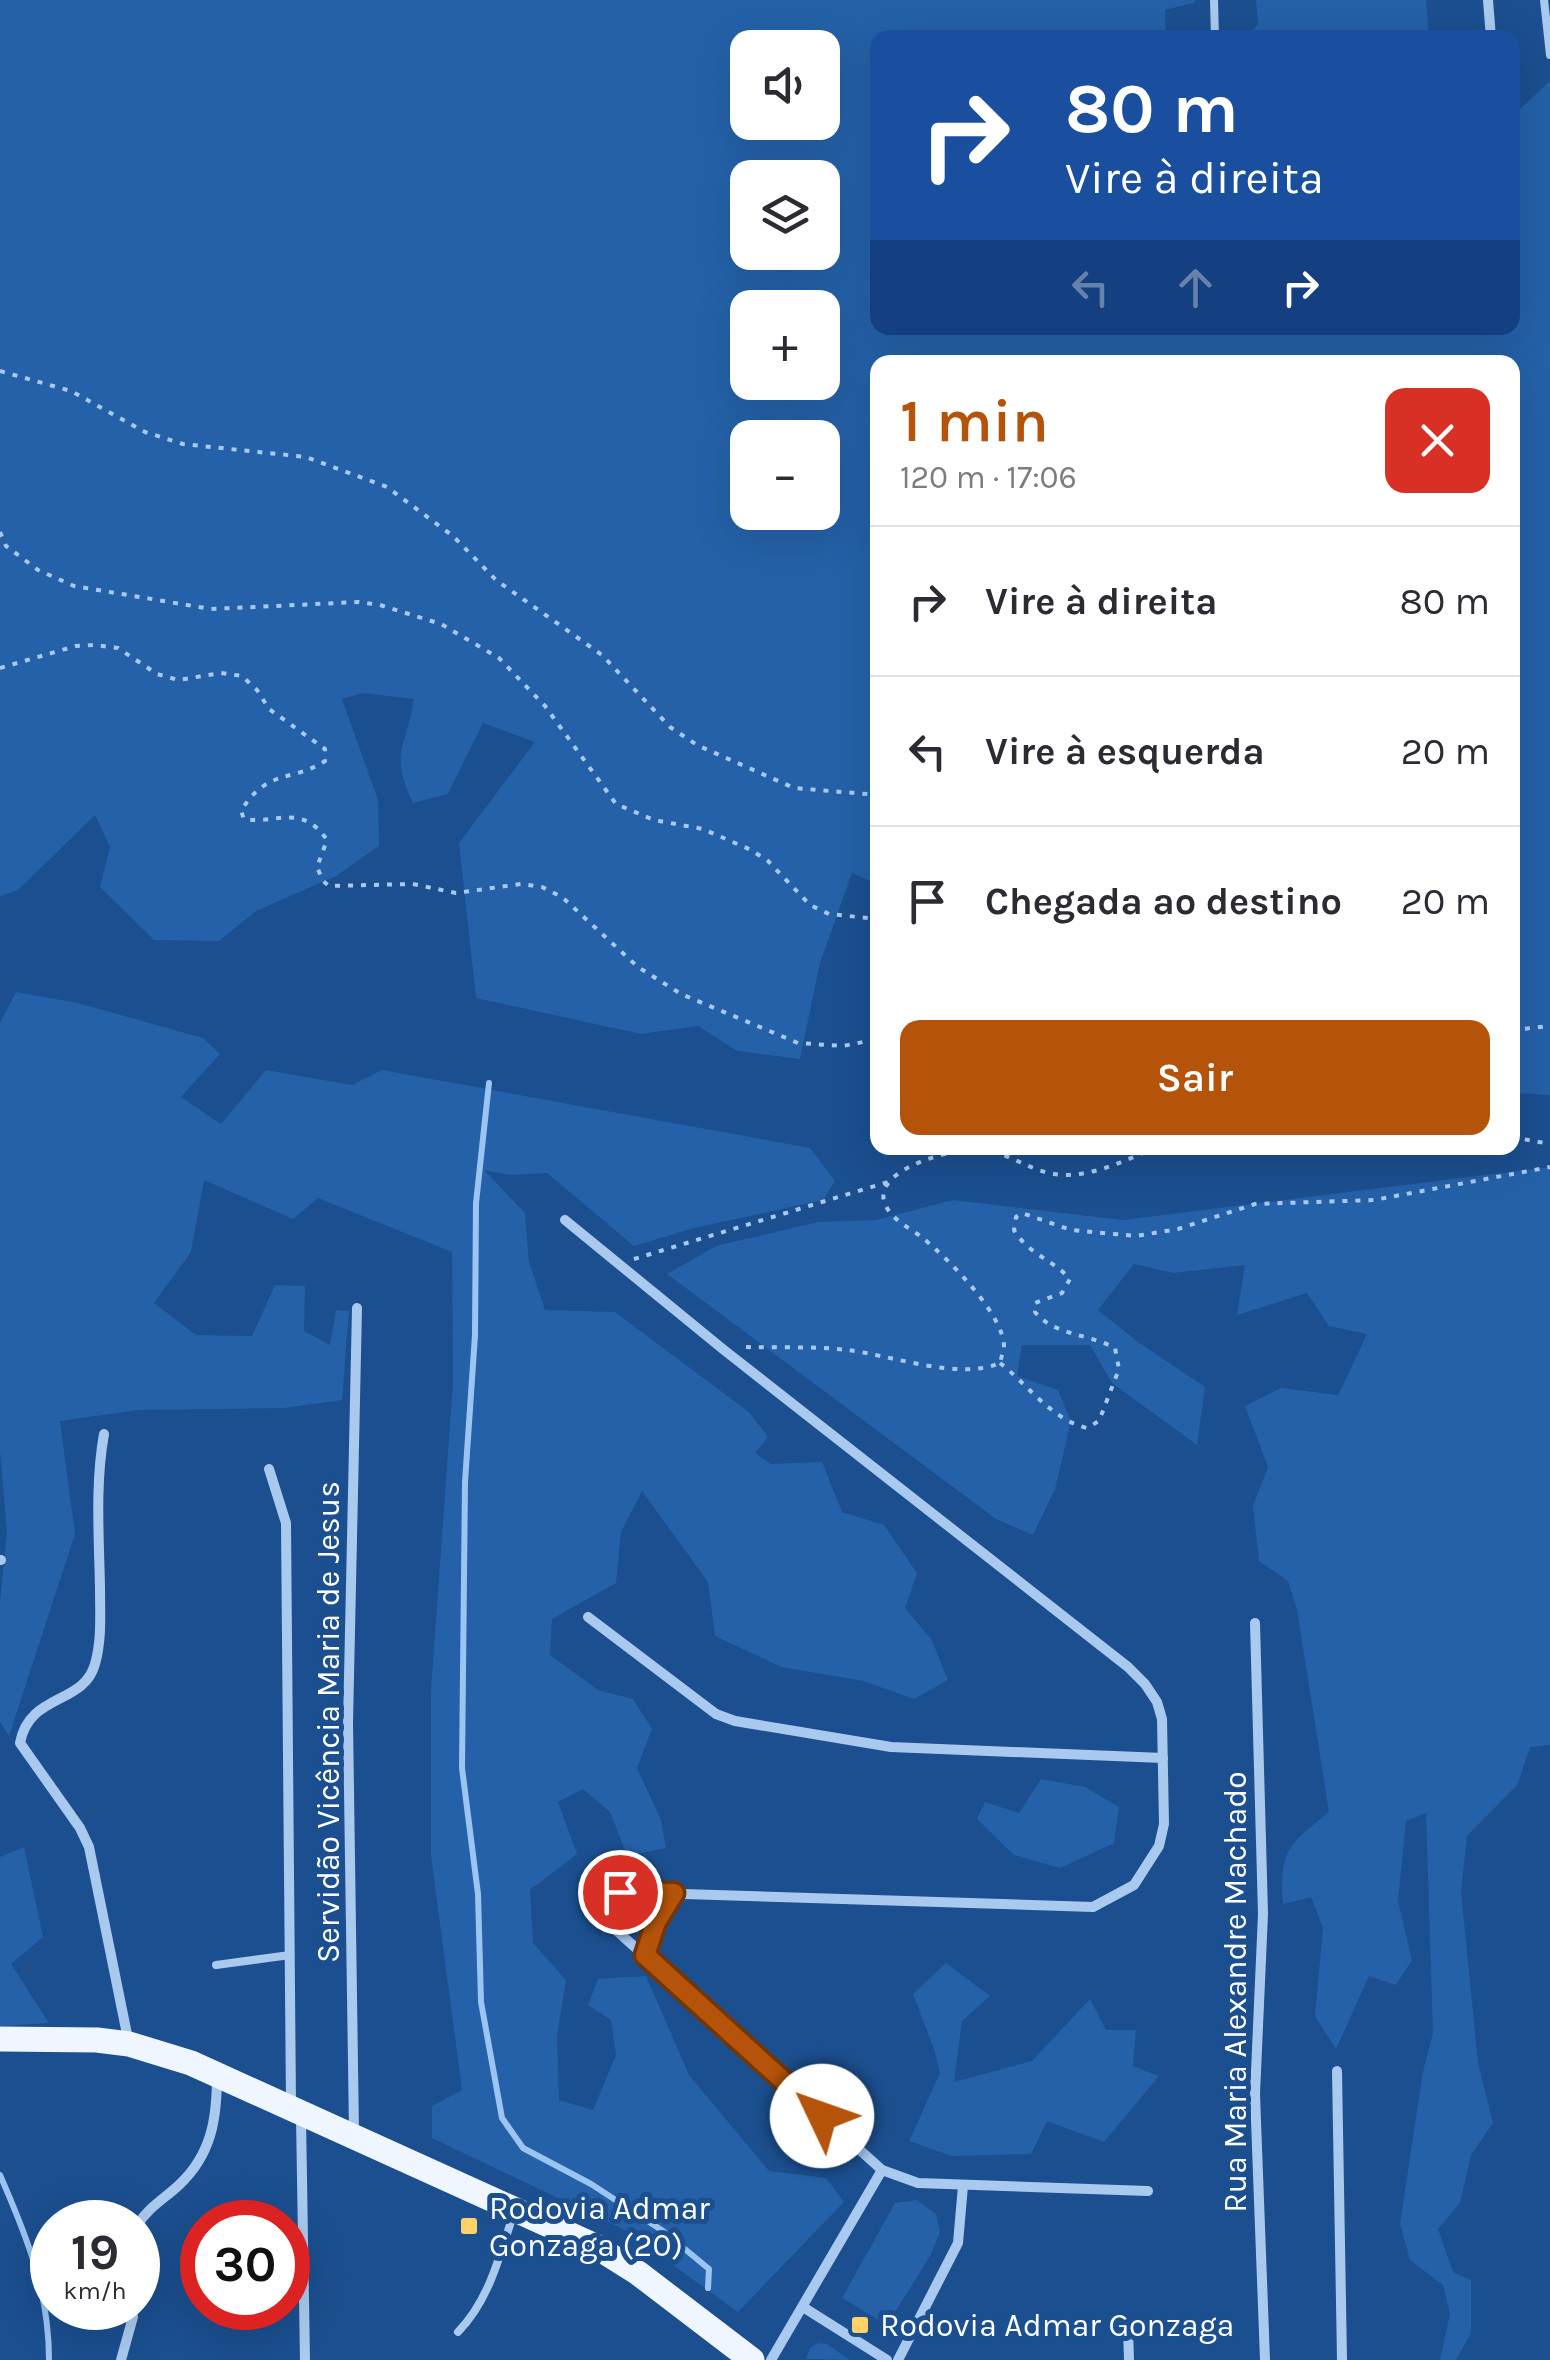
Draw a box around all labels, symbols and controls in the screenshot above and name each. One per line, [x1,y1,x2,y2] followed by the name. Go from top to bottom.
[730,30,840,530] map controls
[730,30,840,140] button: sound
[1065,68,1239,150] text: 80 m
[900,70,1030,200] icon: right
[1065,152,1324,204] text: Vire à direita
[730,160,840,270] button: layers
[1063,260,1118,315] icon: left
[1168,260,1223,315] icon: ahead
[1273,260,1328,315] icon: right
[730,290,840,400] button: +
[900,386,1049,456] text: 1 min
[1385,388,1490,493] button: close
[730,420,840,530] button: −
[900,459,1077,496] text: 120 m · 17:06
[900,574,955,629] icon: right
[985,579,1217,624] text: Vire à direita
[1400,579,1490,624] text: 80 m
[900,724,955,779] icon: left
[985,729,1265,774] text: Vire à esquerda
[1401,729,1490,774] text: 20 m
[900,874,955,929] icon: arrive
[985,879,1342,924] text: Chegada ao destino
[1401,879,1490,924] text: 20 m
[900,1020,1490,1135] button: Sair
[310,1481,347,1963] street label: Servidão Vicência Maria de Jesus
[1217,1771,1254,2213] street label: Rua Maria Alexandre Machado
[578,1850,663,1935] pin
[593,1865,648,1920] icon: arrive
[770,2064,874,2168] position arrow
[489,2190,710,2264] place label: Rodovia Admar Gonzaga (20)
[180,2200,310,2330] speed limit sign: 30
[458,2215,480,2237] marker: Rodovia Admar Gonzaga (20)
[71,2223,119,2282] text: 19
[63,2276,127,2305] text: km/h
[880,2307,1234,2344] place label: Rodovia Admar Gonzaga
[849,2314,871,2336] marker: Rodovia Admar Gonzaga

